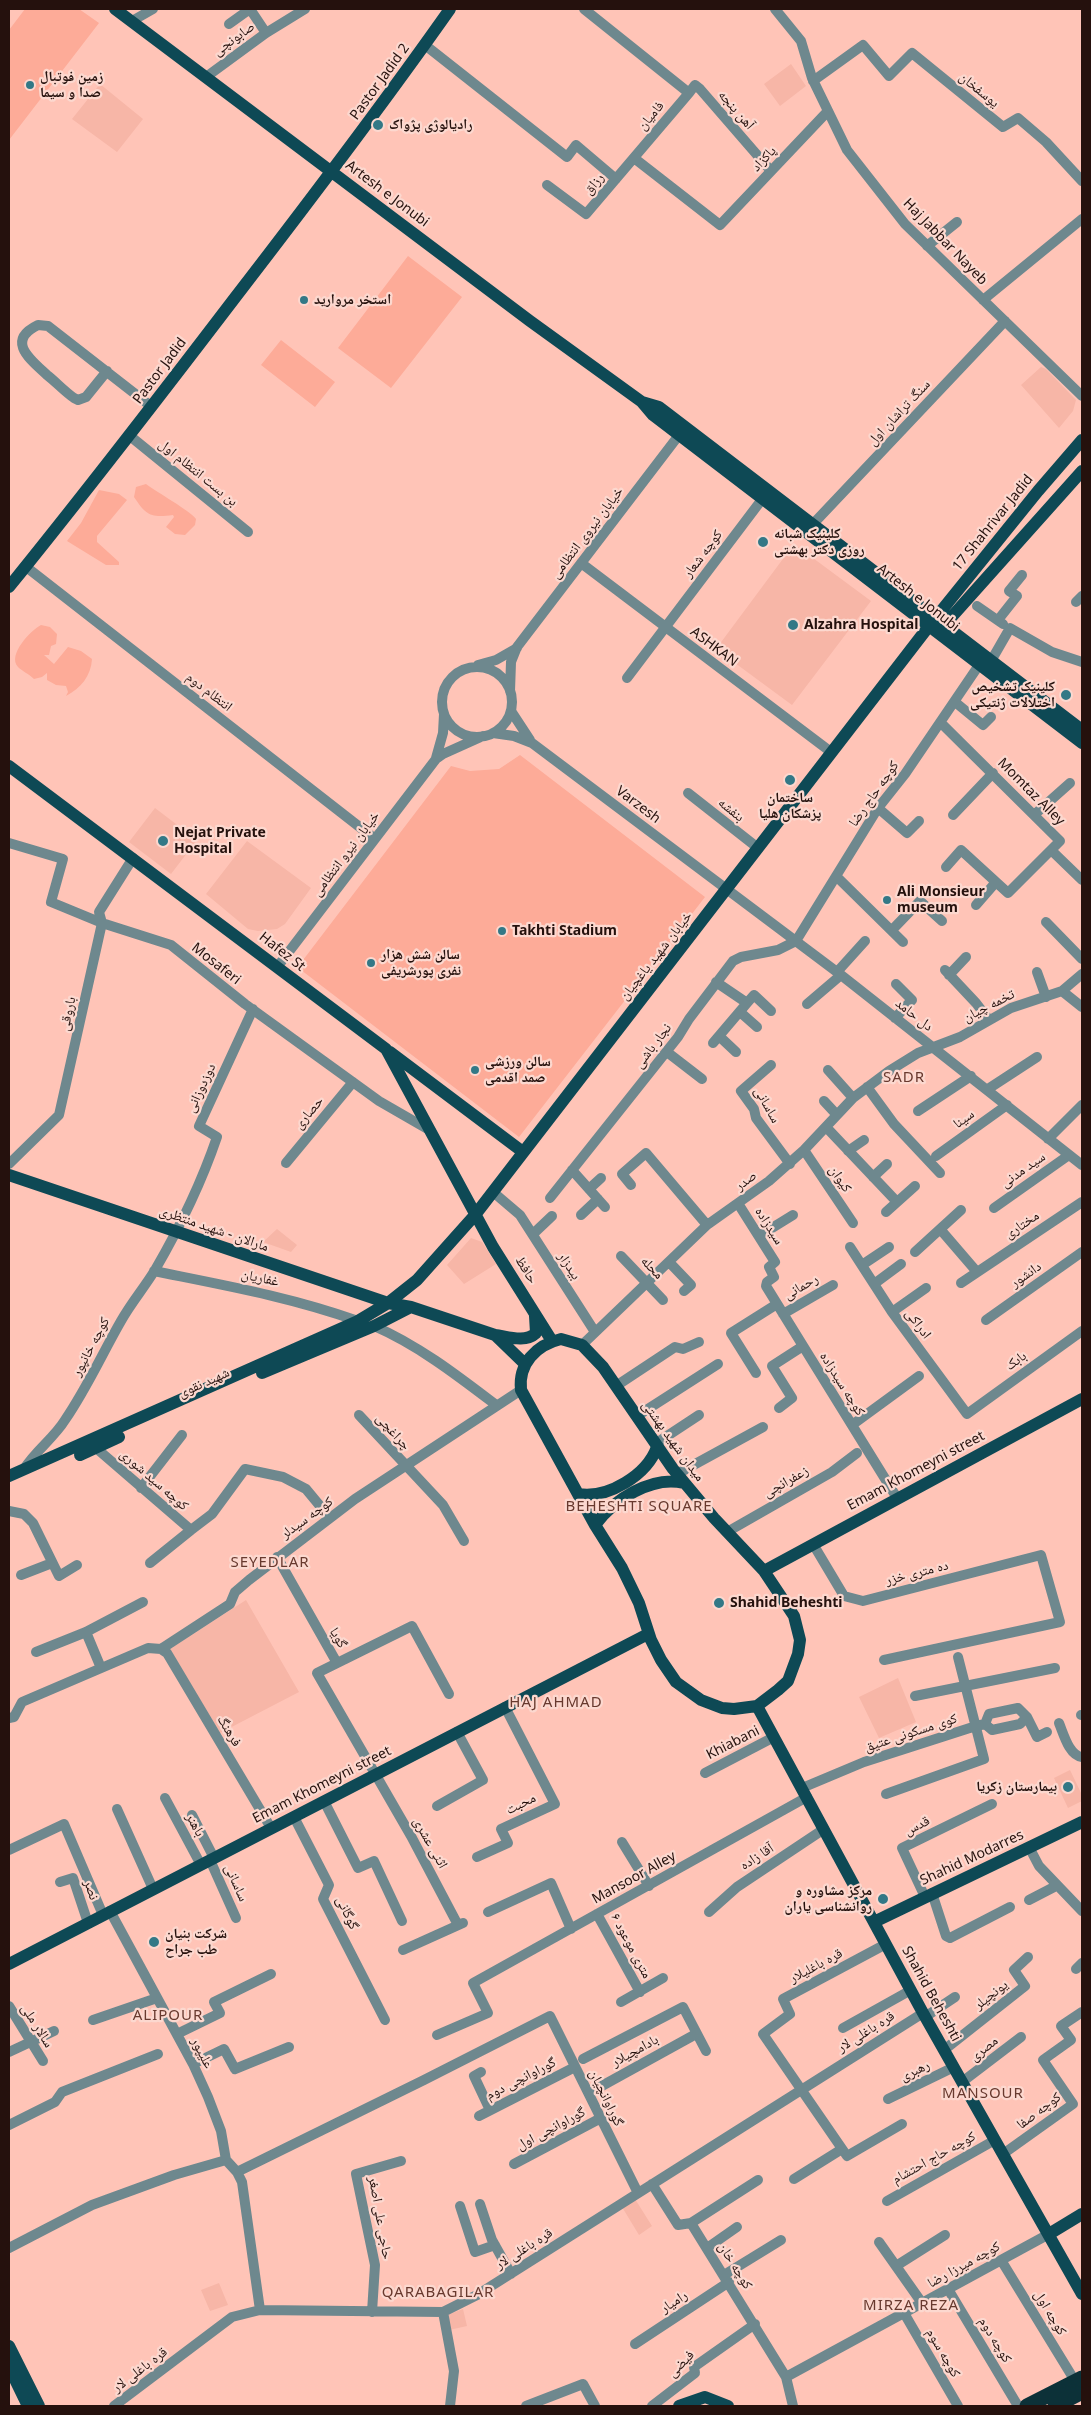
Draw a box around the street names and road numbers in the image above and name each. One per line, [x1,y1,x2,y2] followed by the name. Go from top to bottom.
[210,18,258,60] street label: صابونچی
[347,41,413,123] street label: Pastor Jadid 2
[955,69,1003,111] street label: یوسفخان
[714,87,758,133] street label: آهن پنجه
[634,98,668,134] street label: فامیان
[748,143,780,175] street label: پاکزاد
[342,157,432,231] street label: Artesh e Jonubi
[580,170,608,198] street label: رزاق
[899,195,991,289] street label: Haj Jabbar Nayeb
[130,335,190,407] street label: Pastor Jadid
[864,376,934,450] street label: سنگ تراشان اول
[155,436,241,510] street label: بن بست انتظام اول
[949,472,1037,574] street label: 17 Shahrivar Jadid
[547,484,627,582] street label: خیابان نیروی انتظامی
[680,527,726,581] street label: کوچه شعار
[873,561,963,635] street label: Artesh e Jonubi
[687,624,741,670] street label: ASHKAN
[182,669,236,715] street label: انتظام دوم
[994,755,1068,829] street label: Momtaz Alley
[845,758,903,830] street label: کوچه حاج رضا
[612,783,664,827] street label: Varzesh
[714,794,748,826] street label: بنفشه
[309,808,383,900] street label: خیابان نیرو انتظامی
[616,908,696,1004] street label: خیابان شهید یاغچیان
[256,929,308,975] street label: Hafez St
[188,940,244,988] street label: Mosaferi
[960,986,1018,1026] street label: تخمه چیان
[56,995,80,1033] street label: باروقی
[892,995,936,1035] street label: دل حامد
[631,1020,675,1072] street label: نجار باشی
[182,1061,220,1115] street label: دوزدوزانی
[750,1084,784,1126] street label: ساسانی
[291,1093,327,1133] street label: حصاری
[950,1106,978,1132] street label: سینا
[997,1148,1049,1192] street label: سید مدنی
[825,1162,855,1196] street label: کیوان
[732,1167,760,1195] street label: صدر
[157,1202,271,1256] street label: مارالان - شهید منتظری
[751,1204,787,1248] street label: سیدزاده
[1001,1207,1043,1243] street label: مختاری
[554,1249,584,1283] street label: بیدزار
[511,1253,541,1287] street label: حافظ
[637,1253,667,1283] street label: محله
[1007,1258,1045,1292] street label: دانشور
[240,1266,280,1290] street label: غفاریان
[781,1270,821,1304] street label: رحمانی
[901,1306,935,1342] street label: ادراکی
[68,1315,114,1379] street label: کوچه خانپور
[1002,1348,1030,1374] street label: بابک
[816,1349,868,1419] street label: کوچه سیدزاده
[176,1364,232,1402] street label: شهید نقوی
[638,1397,708,1485] street label: میدان شهید بهشتی
[372,1410,414,1454] street label: چراغچی
[844,1428,988,1514] street label: Emam Khomeyni street
[116,1446,192,1514] street label: کوچه سید شوری
[760,1462,812,1502] street label: زعفرانچی
[277,1493,337,1543] street label: کوچه سیدلر
[884,1557,950,1589] street label: ده متری خزر
[326,1625,350,1651] street label: گویا
[862,1710,960,1756] street label: کوی مسکونی عتیق
[213,1712,245,1750] street label: فرهنگ
[704,1722,762,1764] street label: Khiabani
[250,1743,394,1827] street label: Emam Khomeyni street
[503,1790,539,1818] street label: محبت
[182,1810,208,1840] street label: باهنر
[901,1812,933,1840] street label: قدس
[409,1814,451,1872] street label: اثنی عشری
[918,1827,1026,1889] street label: Shahid Modarres
[737,1840,777,1874] street label: آقا زاده
[589,1848,679,1908] street label: Mansoor Alley
[220,1862,252,1904] street label: ساسانی
[80,1878,102,1902] street label: نصر
[332,1894,362,1932] street label: گوگانی
[607,1910,655,1982] street label: ۶ متری موعود
[898,1943,964,2045] street label: Shahid Beheshti
[787,1945,845,1987] street label: قره باغلیلار
[971,1976,1011,2014] street label: یونچیلر
[17,2001,57,2051] street label: سالار ملی
[834,2008,898,2056] street label: قره باغلی لار
[609,2031,661,2071] street label: بادامچیلار
[966,2033,1002,2065] street label: مصری
[187,2035,217,2071] street label: علیپور
[483,2054,559,2104] street label: گوراوانچی دوم
[897,2057,933,2085] street label: رهبری
[585,2067,627,2129] street label: گوراوانچیان
[1014,2089,1064,2133] street label: کوچه صفا
[514,2104,588,2154] street label: گوراوانچی اول
[889,2128,979,2188] street label: کوچه حاج احتشام
[364,2175,396,2261] street label: حاجی علی اصغر
[492,2225,556,2273] street label: قره باغلی لار
[925,2238,1003,2292] street label: کوچه میرزا رضا
[714,2240,756,2292] street label: کوچه خان
[657,2287,691,2317] street label: رامیار
[1030,2287,1070,2339] street label: کوچه اول
[975,2314,1015,2366] street label: کوچه دوم
[922,2325,964,2381] street label: کوچه سوم
[109,2344,171,2396] street label: قره باغلی لار
[664,2347,698,2381] street label: فیضی

